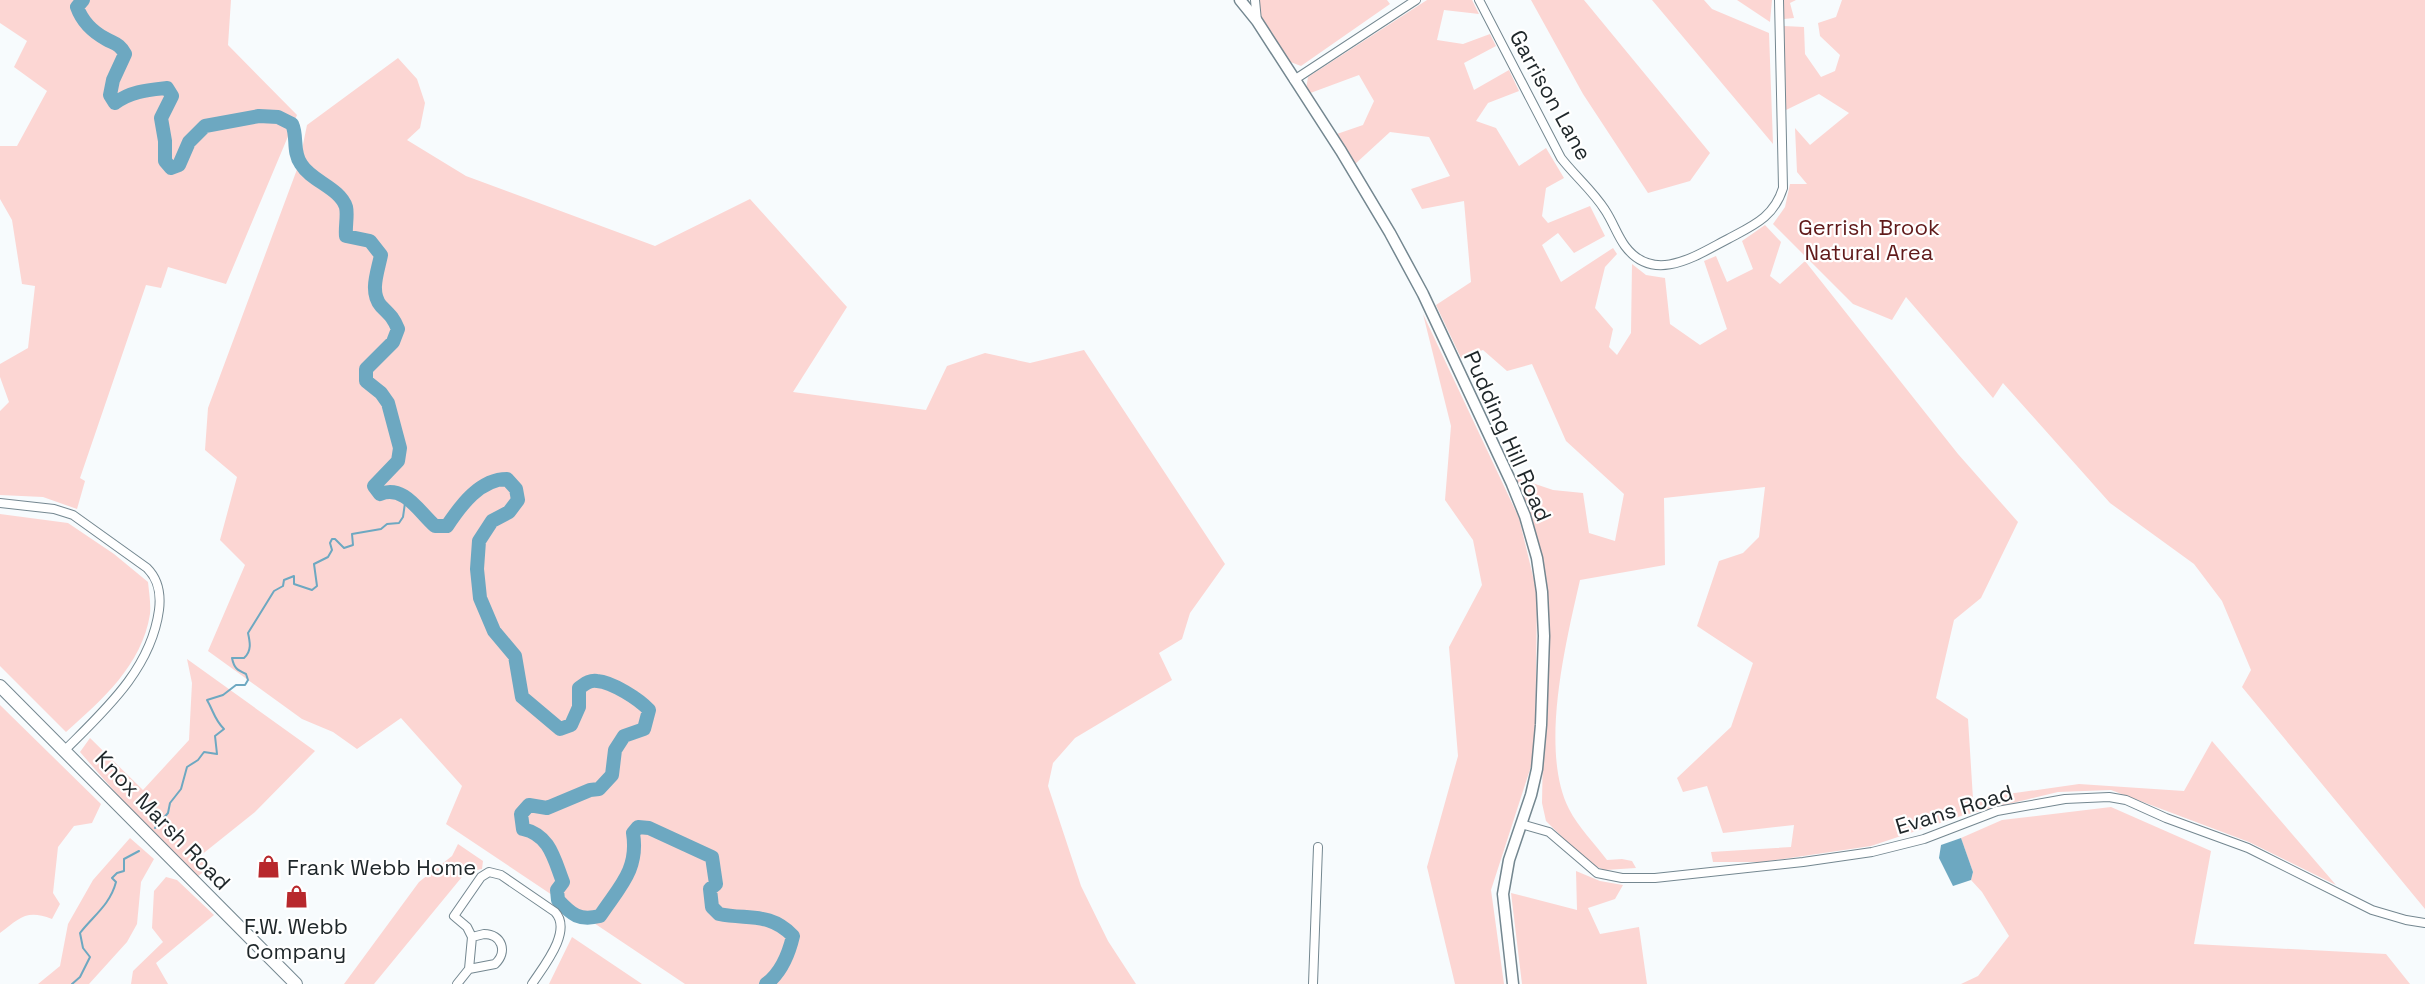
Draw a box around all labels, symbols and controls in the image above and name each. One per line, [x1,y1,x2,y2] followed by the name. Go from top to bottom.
[1504,25,1598,165] street label: Garrison Lane
[1798,213,1940,266] park label: Gerrish Brook Natural Area
[1458,346,1558,526] street label: Pudding Hill Road
[89,744,237,896] street label: Knox Marsh Road
[1892,778,2016,840] street label: Evans Road
[287,853,476,881] place label: Frank Webb Home
[256,854,282,880] shop icon: Frank Webb Home
[283,884,309,910] shop icon: F.W. Webb Company
[244,912,348,965] place label: F.W. Webb Company

